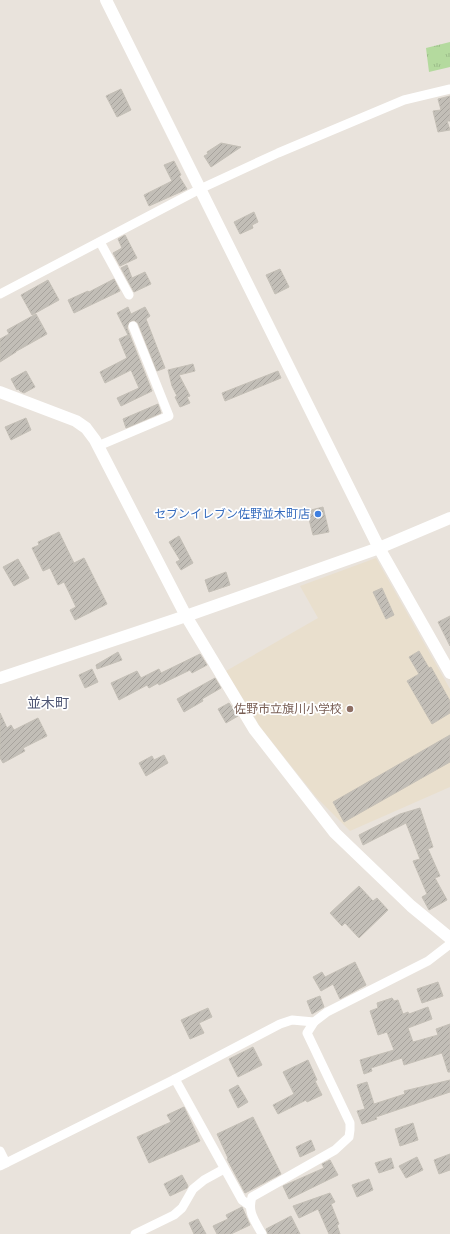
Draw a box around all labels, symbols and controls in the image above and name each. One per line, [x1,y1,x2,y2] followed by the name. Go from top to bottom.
[154,506,310,521] place label: セブンイレブン佐野並木町店
[313,509,323,519] marker: セブンイレブン佐野並木町店
[27,694,69,712] district label: 並木町
[234,701,342,716] place label: 佐野市立旗川小学校
[345,704,355,714] marker: 佐野市立旗川小学校

